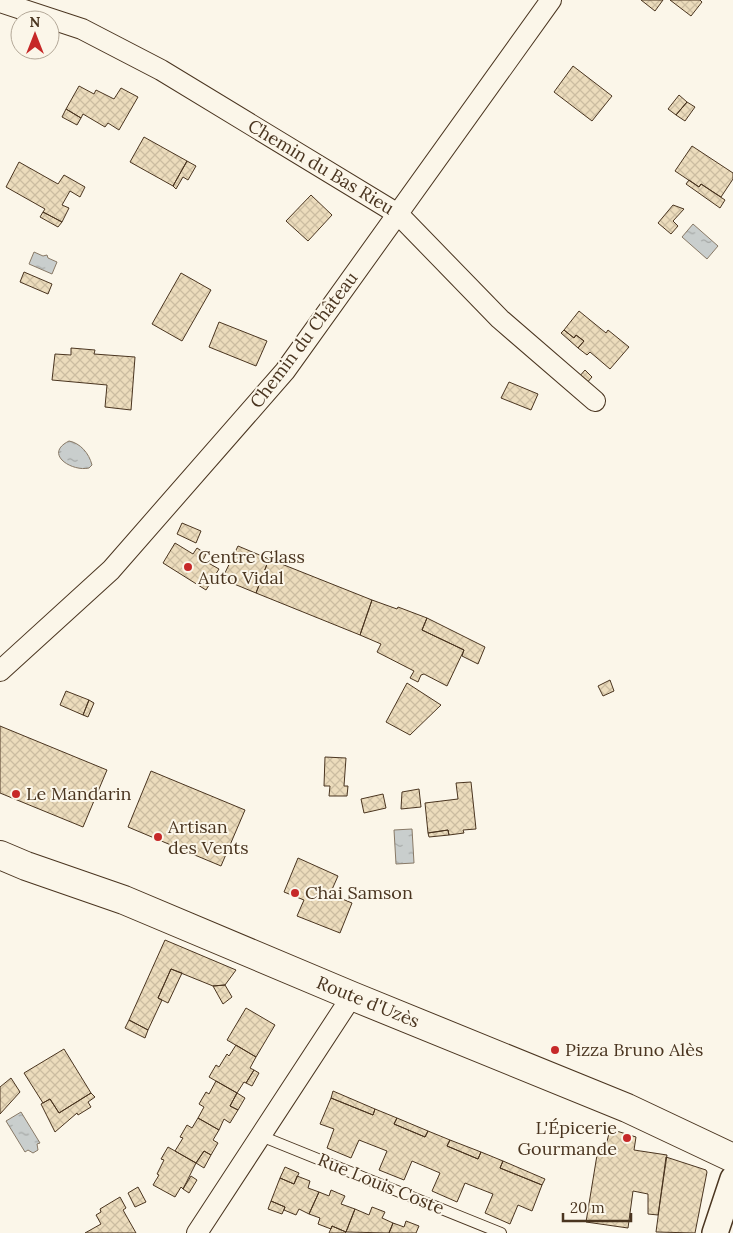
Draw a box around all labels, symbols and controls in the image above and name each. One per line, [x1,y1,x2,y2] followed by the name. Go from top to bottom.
[10,10,60,60] north arrow
[30,13,41,31] text: N
[244,114,399,219] street label: Chemin du Bas Rieu
[245,267,363,413] street label: Chemin du Château
[197,545,305,589] place label: Centre Glass Auto Vidal
[182,561,194,573] marker: Centre Glass Auto Vidal
[26,782,132,805] place label: Le Mandarin
[10,788,22,800] marker: Le Mandarin
[167,815,248,859] place label: Artisan des Vents
[152,831,164,843] marker: Artisan des Vents
[305,881,413,904] place label: Chai Samson
[289,887,301,899] marker: Chai Samson
[313,971,423,1033] street label: Route d'Uzès
[565,1038,703,1061] place label: Pizza Bruno Alès
[549,1044,561,1056] marker: Pizza Bruno Alès
[517,1116,617,1160] place label: L'Épicerie Gourmande
[621,1132,633,1144] marker: L'Épicerie Gourmande
[315,1148,448,1219] street label: Rue Louis Coste
[563,1190,630,1222] scale bar
[570,1198,605,1217] text: 20 m

